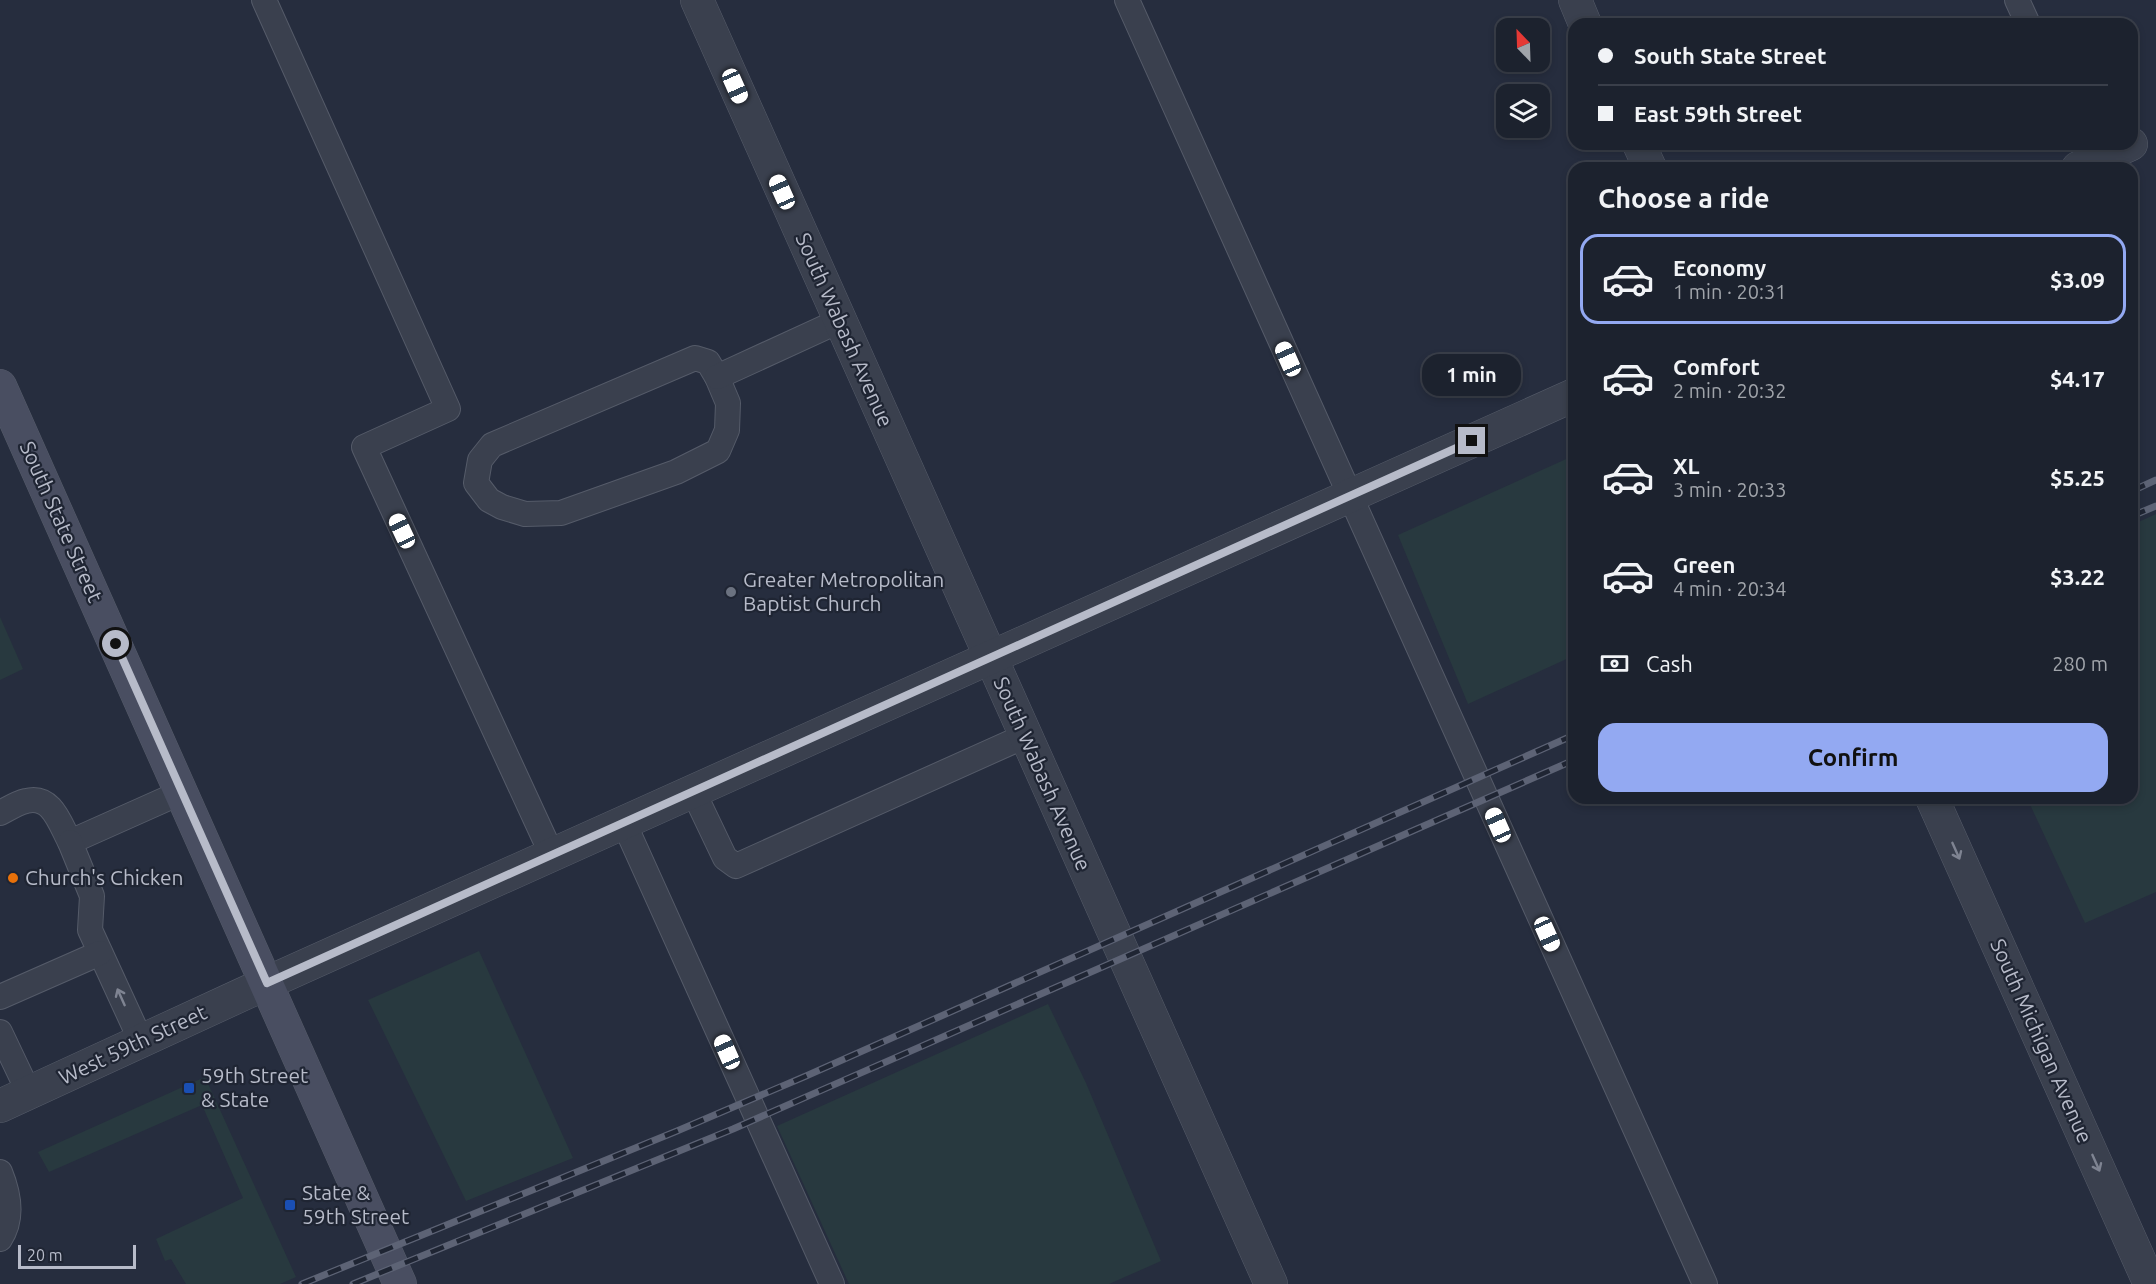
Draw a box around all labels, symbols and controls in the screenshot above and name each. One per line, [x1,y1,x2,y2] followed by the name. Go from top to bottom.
[1496,18,1550,72] north arrow
[1496,18,1550,138] map controls
[1634,43,1826,68] text: South State Street
[719,66,751,106] car
[1496,84,1550,138] button: layers
[1634,101,1802,126] text: East 59th Street
[766,172,798,212] car
[1598,183,1770,213] text: Choose a ride
[791,229,899,430] street label: South Wabash Avenue
[1601,252,1655,306] icon: car
[1673,255,1766,280] text: Economy
[2050,267,2105,292] text: $3.09
[1673,280,1787,303] text: 1 min · 20:31
[1272,339,1304,379] car
[1601,351,1655,405] icon: car
[1422,354,1522,396] callout: 1 min
[1673,354,1760,379] text: Comfort
[1446,363,1497,386] text: 1 min
[2050,366,2105,391] text: $4.17
[1673,379,1787,402] text: 2 min · 20:32
[1458,427,1485,454] route end
[16,437,108,606] street label: South State Street
[1601,450,1655,504] icon: car
[1673,453,1700,478] text: XL
[2050,465,2105,490] text: $5.25
[1673,478,1787,501] text: 3 min · 20:33
[386,511,418,551] car
[1601,549,1655,603] icon: car
[1673,552,1735,577] text: Green
[2050,564,2105,589] text: $3.22
[743,567,944,615] place label: Greater Metropolitan Baptist Church
[1673,577,1787,600] text: 4 min · 20:34
[724,585,738,599] marker: Greater Metropolitan Baptist Church
[102,630,129,657] route start
[1598,647,1631,680] icon: cash
[1646,651,1693,676] text: Cash
[2052,652,2108,675] text: 280 m
[989,673,1097,874] street label: South Wabash Avenue
[1598,723,2108,792] button: Confirm
[1482,805,1514,845] car
[1951,842,1962,860] one-way arrow
[25,865,184,889] place label: Church's Chicken
[6,871,20,885] marker: Church's Chicken
[1531,914,1563,954] car
[1986,935,2098,1146] street label: South Michigan Avenue
[115,989,126,1007] one-way arrow
[55,999,210,1089] street label: West 59th Street
[711,1032,743,1072] car
[201,1063,308,1111] place label: 59th Street & State
[182,1081,196,1095] marker: 59th Street & State
[2091,1154,2102,1172] one-way arrow
[302,1180,409,1228] place label: State & 59th Street
[283,1198,297,1212] marker: State & 59th Street
[18,1242,136,1270] scale bar
[27,1246,63,1264] text: 20 m

